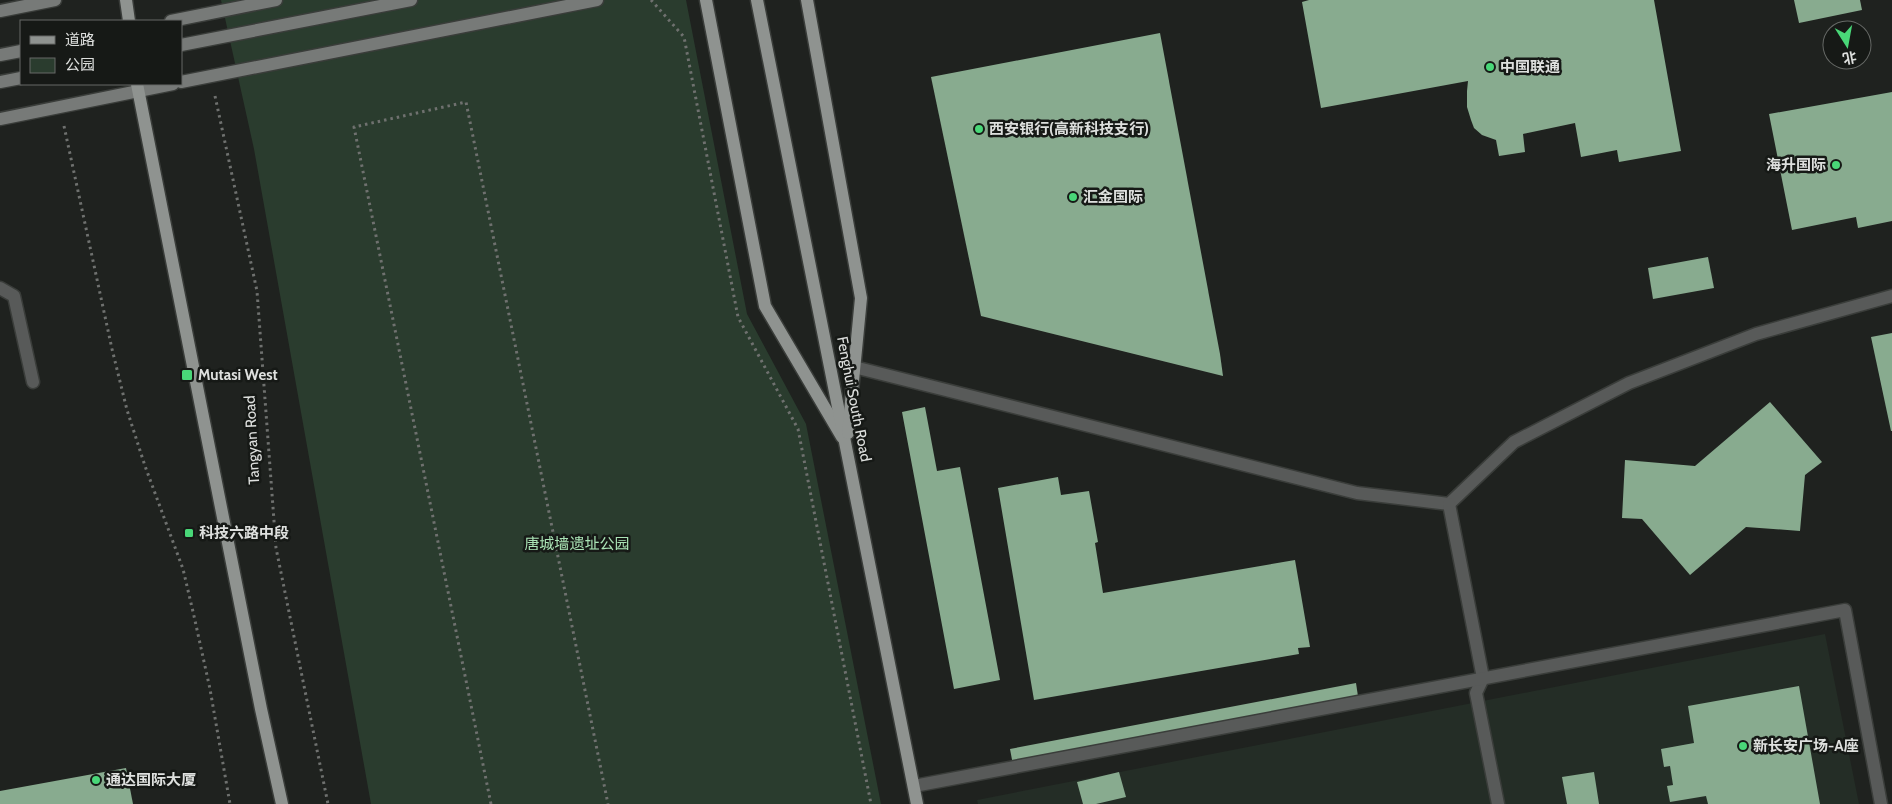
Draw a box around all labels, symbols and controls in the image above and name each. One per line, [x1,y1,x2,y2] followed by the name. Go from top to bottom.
[20,20,182,85] legend
[1822,20,1872,70] north arrow
[65,31,95,49] text: 道路
[1841,48,1858,68] text: 北
[65,56,95,74] text: 公园
[1500,58,1560,76] place label: 中国联通
[1484,61,1496,73] marker: 中国联通
[989,120,1149,138] place label: 西安银行(高新科技支行)
[973,123,985,135] marker: 西安银行(高新科技支行)
[1766,156,1826,174] place label: 海升国际
[1830,159,1842,171] marker: 海升国际
[1083,188,1143,206] place label: 汇金国际
[1067,191,1079,203] marker: 汇金国际
[833,335,875,463] street label: Fenghui South Road
[198,366,278,384] place label: Mutasi West
[180,368,194,382] marker: Mutasi West
[241,395,263,485] street label: Tangyan Road
[199,524,289,542] place label: 科技六路中段
[183,527,195,539] marker: 科技六路中段
[524,535,630,553] park label: 唐城墙遗址公园
[1753,737,1859,755] place label: 新长安广场-A座
[1737,740,1749,752] marker: 新长安广场-A座
[106,771,196,789] place label: 通达国际大厦
[90,774,102,786] marker: 通达国际大厦

